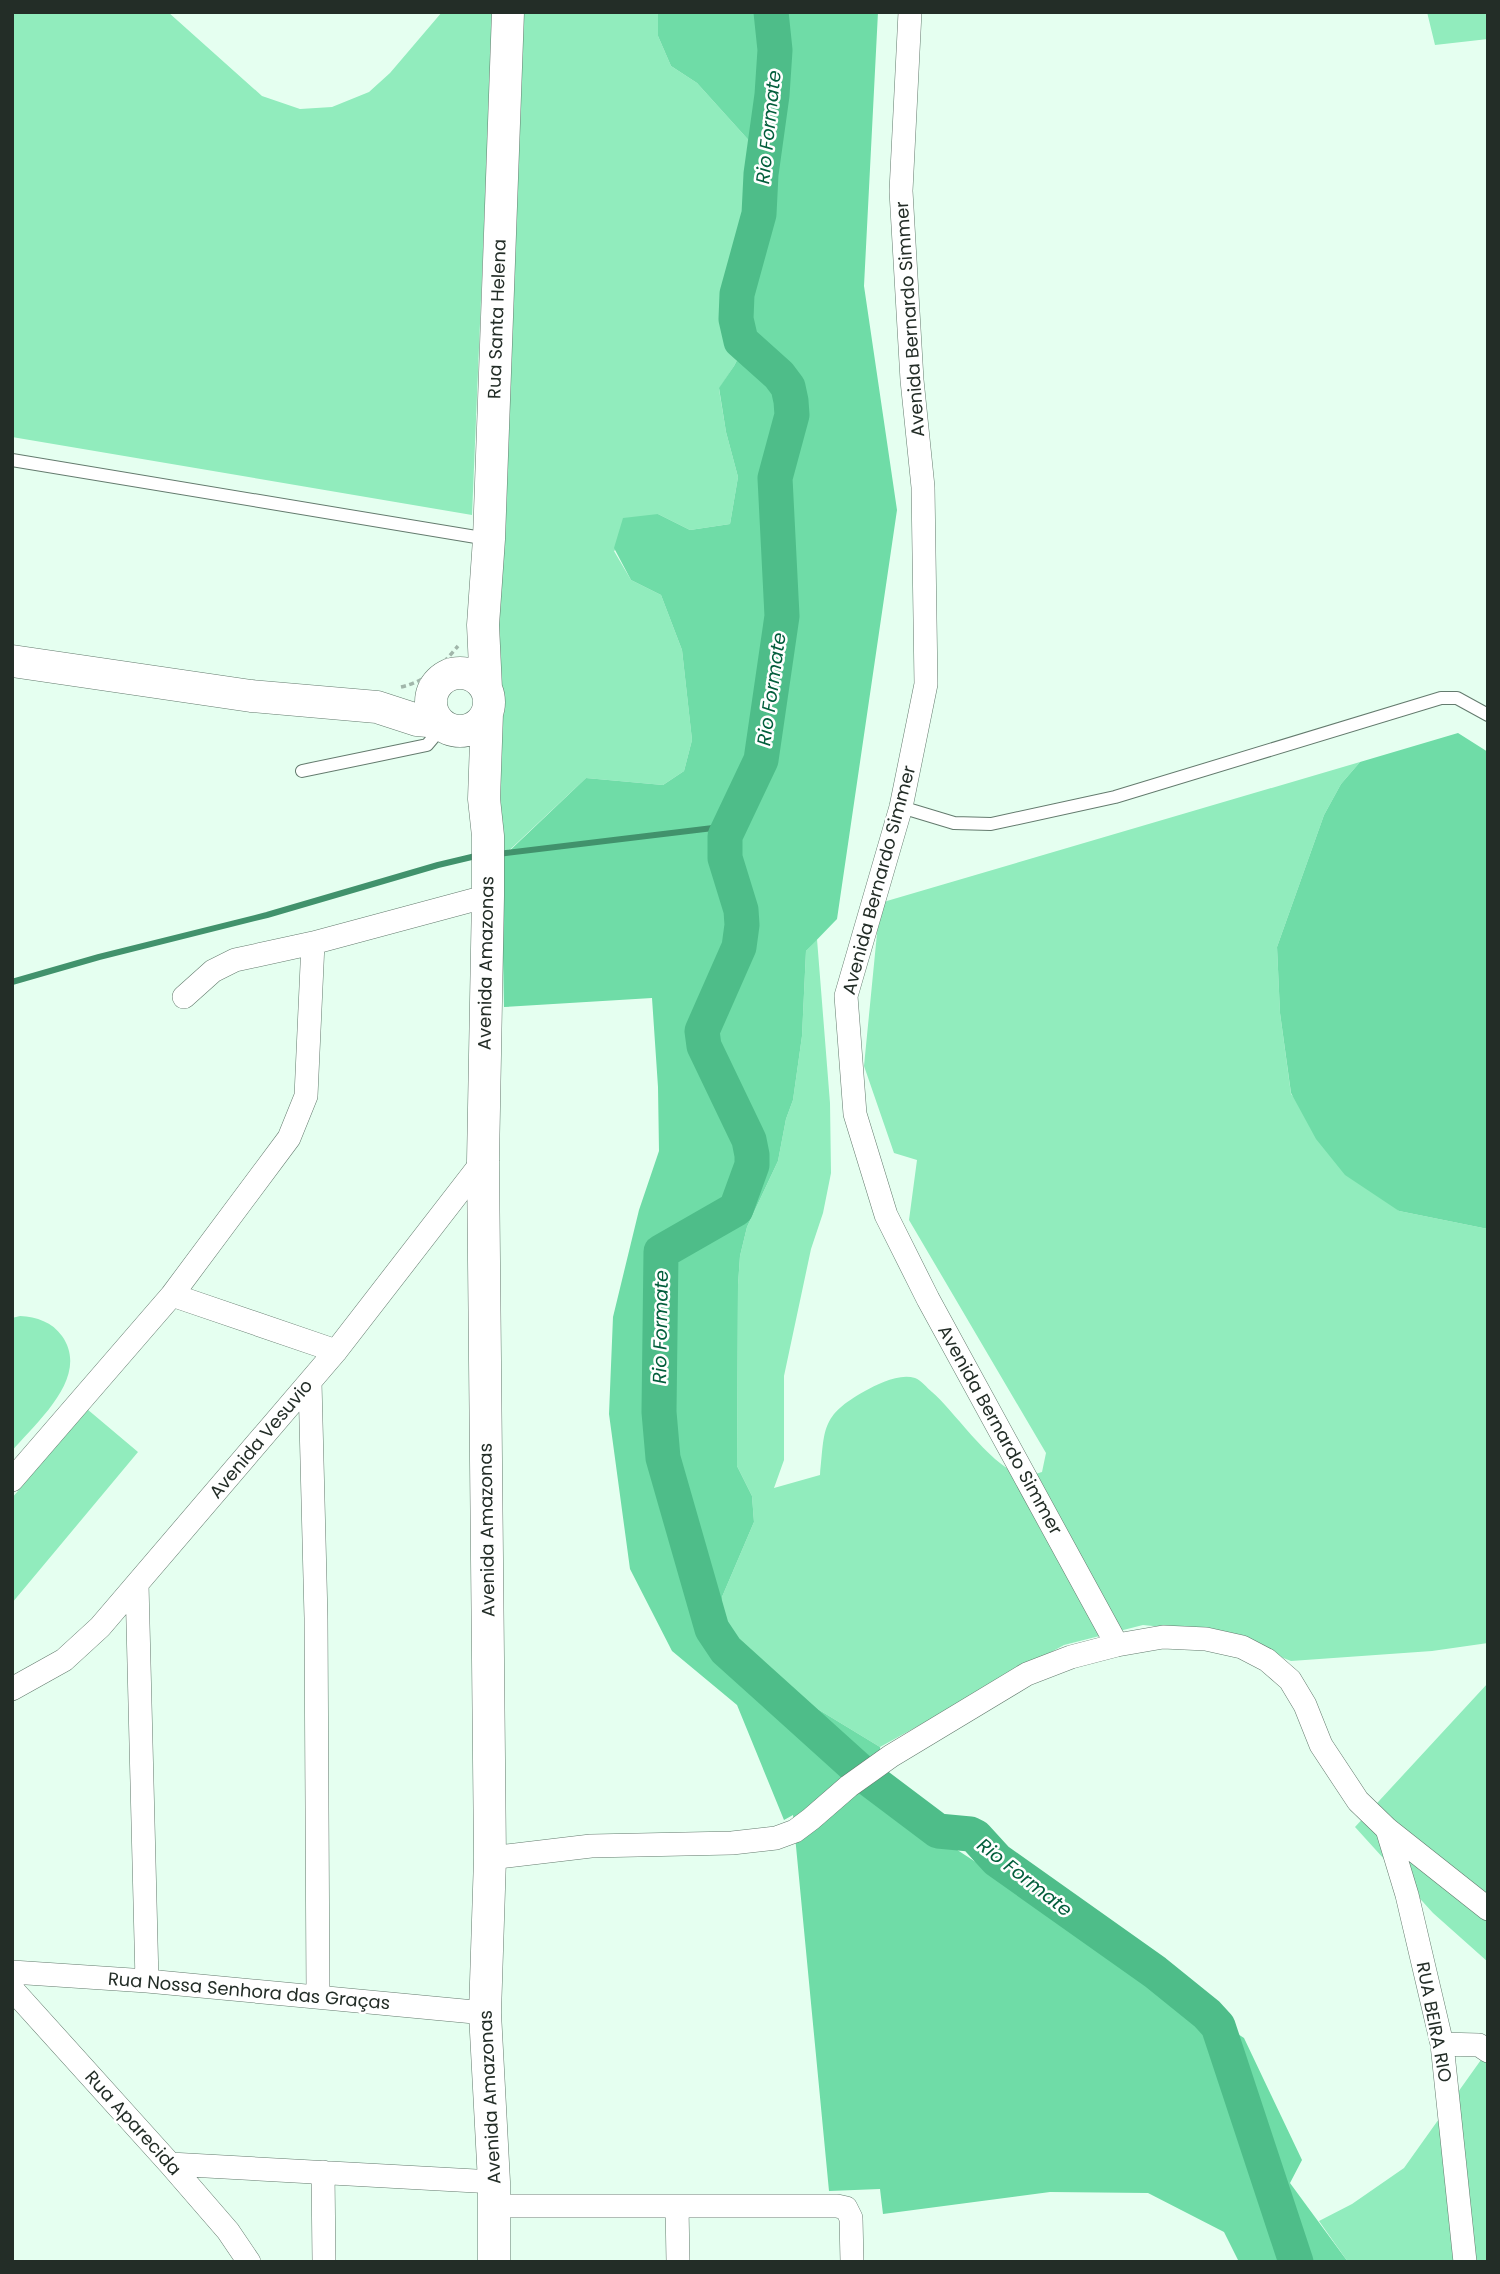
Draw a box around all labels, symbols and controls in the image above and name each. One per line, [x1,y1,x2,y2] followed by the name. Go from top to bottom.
[749,69,788,185] water label: Rio Formate
[889,200,930,438] street label: Avenida Bernardo Simmer
[481,239,512,399] street label: Rua Santa Helena
[750,631,793,747] water label: Rio Formate
[836,762,921,997] street label: Avenida Bernardo Simmer
[471,876,500,1050] street label: Avenida Amazonas
[646,1270,675,1384] water label: Rio Formate
[932,1320,1069,1539] street label: Avenida Bernardo Simmer
[203,1374,318,1504] street label: Avenida Vesuvio
[472,1443,501,1617] street label: Avenida Amazonas
[971,1832,1078,1923] water label: Rio Formate
[1411,1960,1458,2084] street label: RUA BEIRA RIO
[107,1966,391,2015] street label: Rua Nossa Senhora das Graças
[472,2009,507,2185] street label: Avenida Amazonas
[79,2065,187,2181] street label: Rua Aparecida

